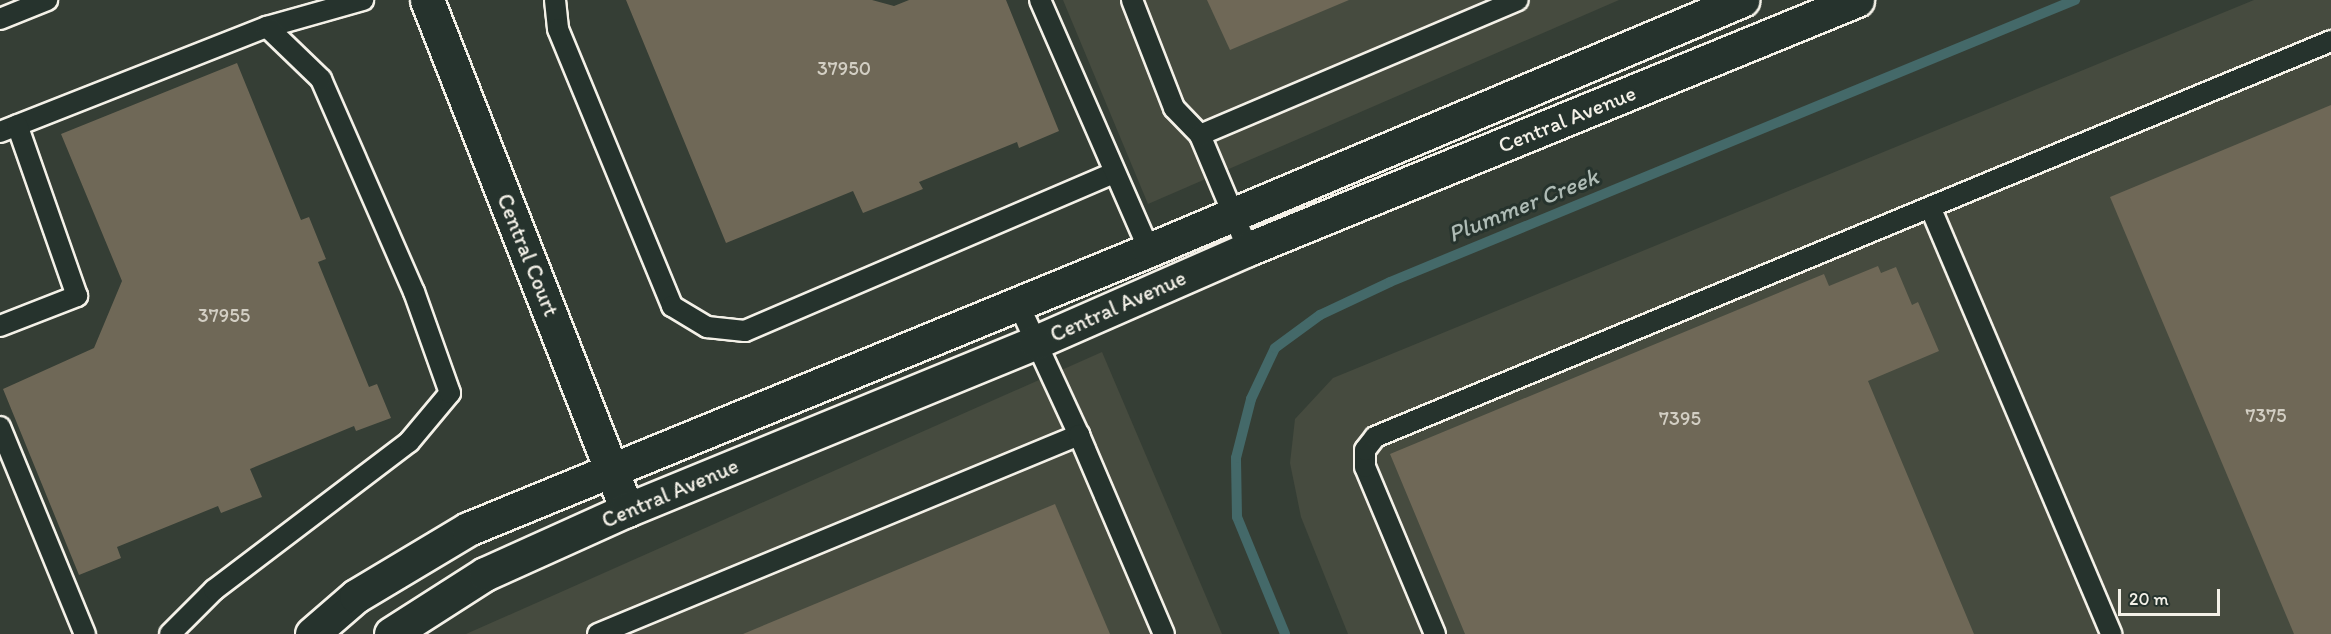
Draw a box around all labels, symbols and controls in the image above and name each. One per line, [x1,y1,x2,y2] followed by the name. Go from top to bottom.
[817,56,871,80] house number: 37950
[1495,80,1639,158] street label: Central Avenue
[1444,162,1602,248] water label: Plummer Creek
[491,190,565,320] street label: Central Court
[1046,264,1190,348] street label: Central Avenue
[198,303,250,327] house number: 37955
[2245,403,2287,427] house number: 7375
[1659,406,1701,430] house number: 7395
[598,453,742,533] street label: Central Avenue
[2121,577,2223,615] scale bar
[2129,588,2169,610] text: 20 m

